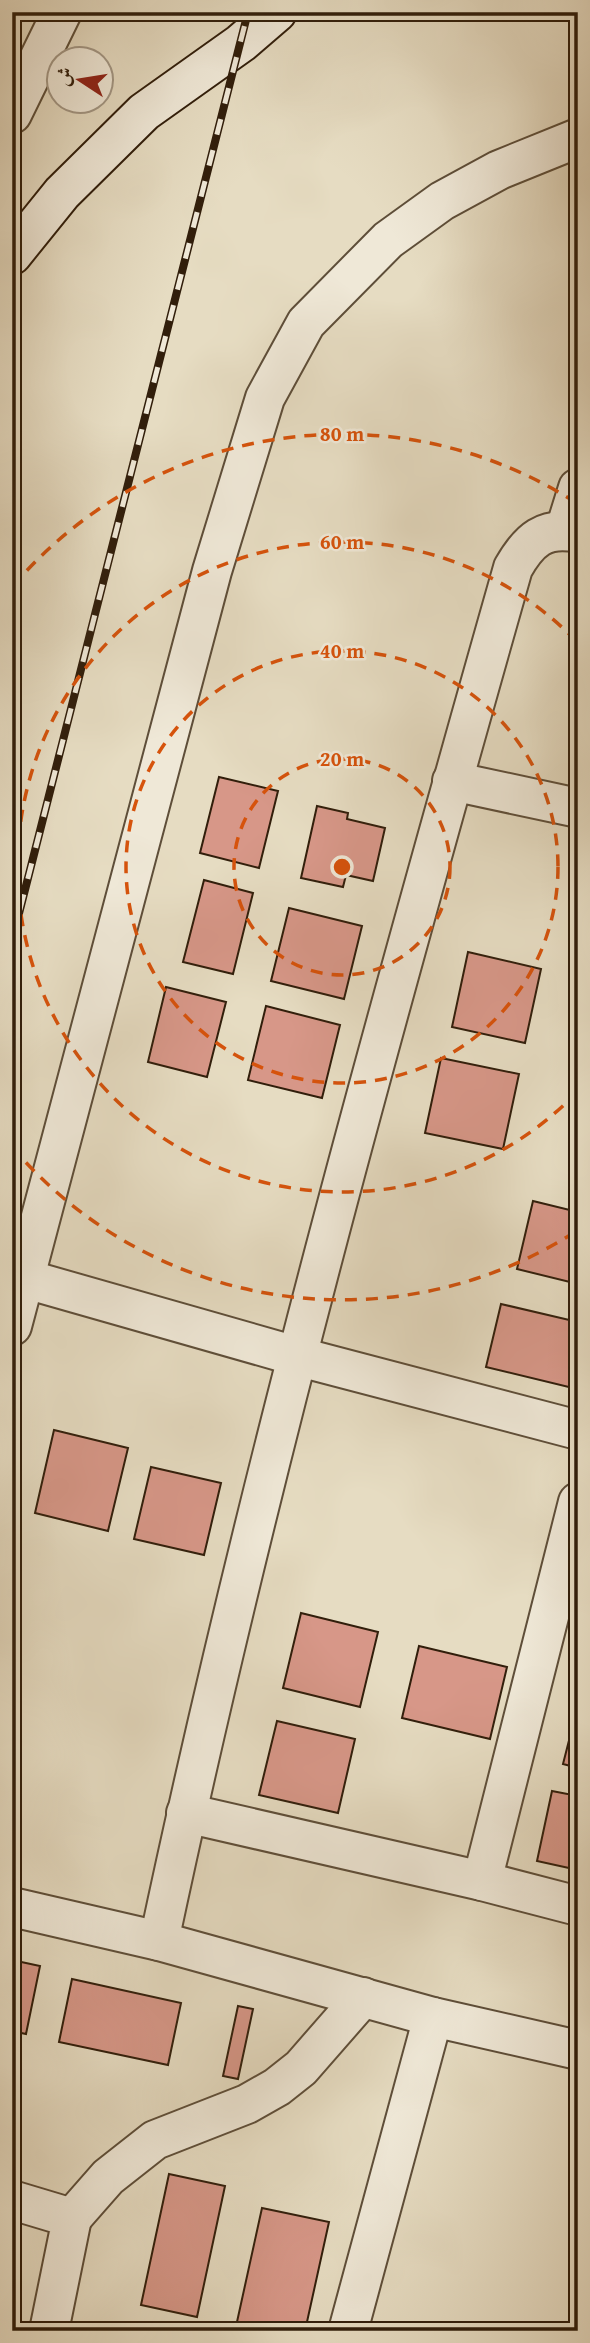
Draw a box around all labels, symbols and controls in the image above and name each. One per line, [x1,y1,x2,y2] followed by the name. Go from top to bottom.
[46,46,116,116] north arrow
[48,64,79,89] text: ش
[320,418,364,449] text: 80 m
[320,526,364,557] text: 60 m
[320,635,364,666] text: 40 m
[320,743,364,774] text: 20 m
[330,855,354,879] centre of rings

